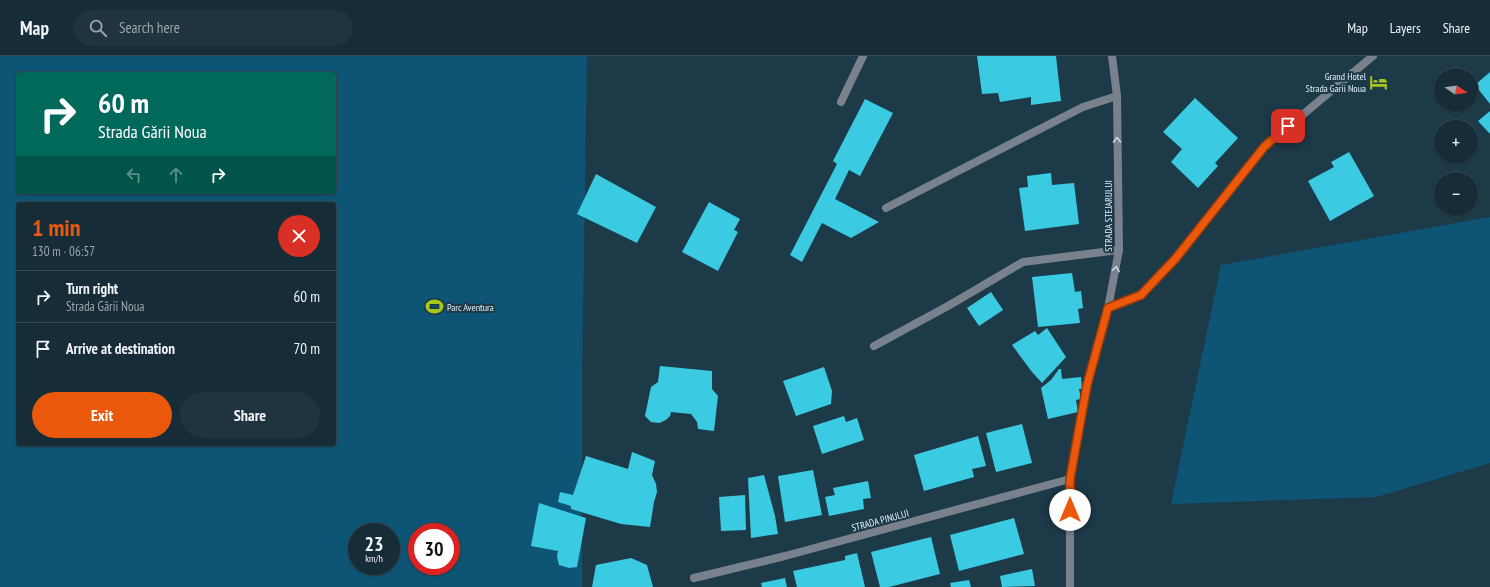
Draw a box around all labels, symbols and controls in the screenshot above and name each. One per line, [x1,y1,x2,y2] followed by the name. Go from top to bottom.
[73,10,353,46] search box
[20,16,49,40] text: Map
[87,17,109,39] icon: search
[119,18,180,37] text: Search here
[1347,19,1368,37] text: Map
[1390,19,1421,37] text: Layers
[1443,19,1470,37] text: Share
[1434,68,1478,112] north arrow
[1434,68,1478,216] map controls
[1306,70,1367,95] place label: Grand Hotel Strada Garii Noua
[1369,72,1389,92] hotel icon: Grand Hotel Strada Garii Noua
[98,84,149,121] text: 60 m
[32,88,84,140] icon: right
[1271,109,1305,143] pin
[1277,115,1299,137] icon: arrive
[98,120,207,143] text: Strada Gării Noua
[1434,120,1478,164] button: +
[1113,137,1122,143] one-way arrow
[123,164,145,186] icon: left
[165,164,187,186] icon: ahead
[207,164,229,186] icon: right
[1434,172,1478,216] button: −
[1102,180,1115,252] street label: STRADA STEJARULUI
[32,212,80,243] text: 1 min
[278,215,320,257] button: close
[32,243,95,260] text: 130 m · 06:57
[1111,266,1119,272] one-way arrow
[66,279,118,298] text: Turn right
[32,286,54,308] icon: right
[294,287,320,306] text: 60 m
[424,297,444,317] sports icon: Parc Aventura
[66,298,145,315] text: Strada Gării Noua
[447,301,494,314] place label: Parc Aventura
[32,338,54,360] icon: arrive
[66,339,175,358] text: Arrive at destination
[294,339,320,358] text: 70 m
[32,392,172,438] button: Exit
[180,392,320,438] button: Share
[1049,489,1091,531] position arrow
[850,507,910,534] street label: STRADA PINULUI
[408,523,460,575] speed limit sign: 30
[364,531,384,557] text: 23
[365,552,383,565] text: km/h

